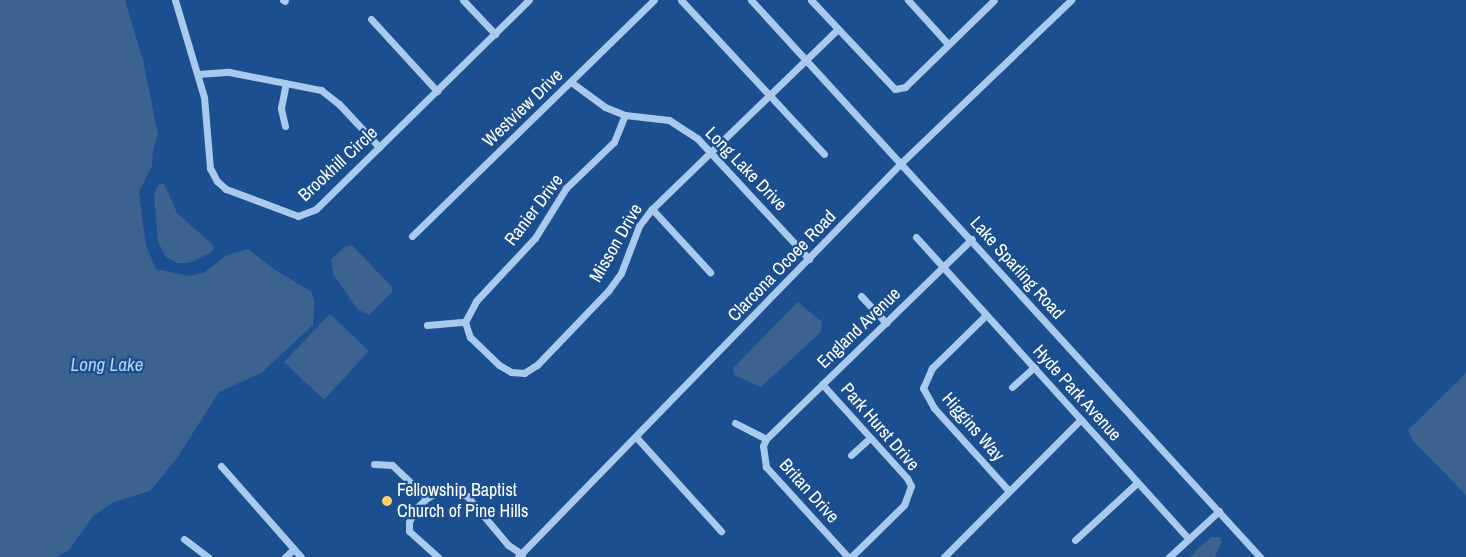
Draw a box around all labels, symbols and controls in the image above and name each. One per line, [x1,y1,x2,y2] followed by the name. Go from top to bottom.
[478,64,568,152] street label: Westview Drive
[294,122,382,206] street label: Brookhill Circle
[701,123,791,215] street label: Long Lake Drive
[500,170,568,250] street label: Ranier Drive
[585,200,647,286] street label: Misson Drive
[724,206,840,326] street label: Clarcona Ocoee Road
[965,212,1069,324] street label: Lake Sparling Road
[813,283,905,373] street label: England Avenue
[1028,340,1126,446] street label: Hyde Park Avenue
[71,354,143,376] water label: Long Lake
[836,379,924,475] street label: Park Hurst Drive
[937,388,1009,466] street label: Higgins Way
[775,455,843,527] street label: Britan Drive
[397,480,528,522] place label: Fellowship Baptist Church of Pine Hills
[381,495,393,507] marker: Fellowship Baptist Church of Pine Hills

